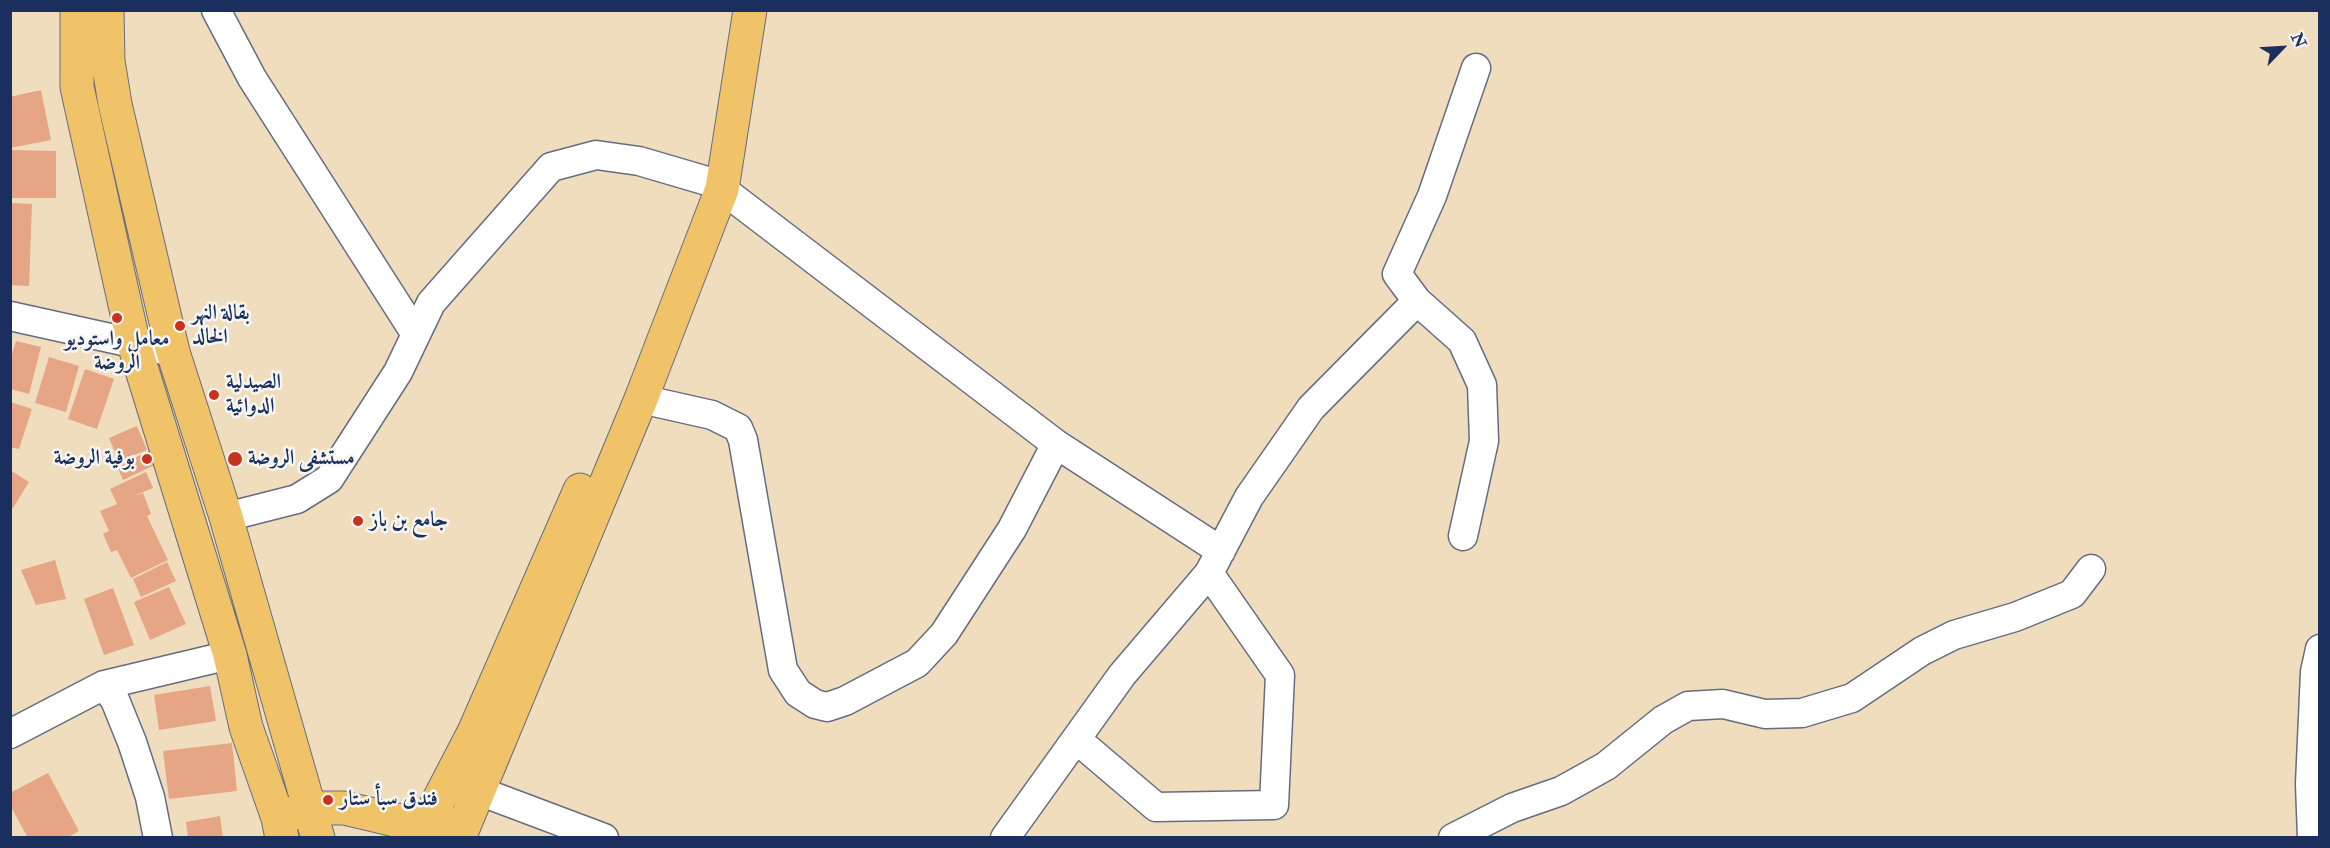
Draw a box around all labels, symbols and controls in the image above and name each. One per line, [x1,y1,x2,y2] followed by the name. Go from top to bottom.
[2252,18,2312,78] north arrow
[2286,30,2310,51] text: N
[192,301,250,351] place label: بقالة النهر الخالد
[110,311,124,325] marker: معامل واستوديو الروضة
[173,319,187,333] marker: بقالة النهر الخالد
[65,327,169,377] place label: معامل واستوديو الروضة
[226,370,281,420] place label: الصيدلية الدوائية
[207,388,221,402] marker: الصيدلية الدوائية
[54,446,135,472] place label: بوفية الروضة
[248,446,355,472] place label: مستشفى الروضة
[226,450,244,468] marker: مستشفى الروضة
[140,452,154,466] marker: بوفية الروضة
[370,508,448,534] place label: جامع بن باز
[351,514,365,528] marker: جامع بن باز
[340,787,438,813] place label: فندق سبأ ستار
[321,793,335,807] marker: فندق سبأ ستار

